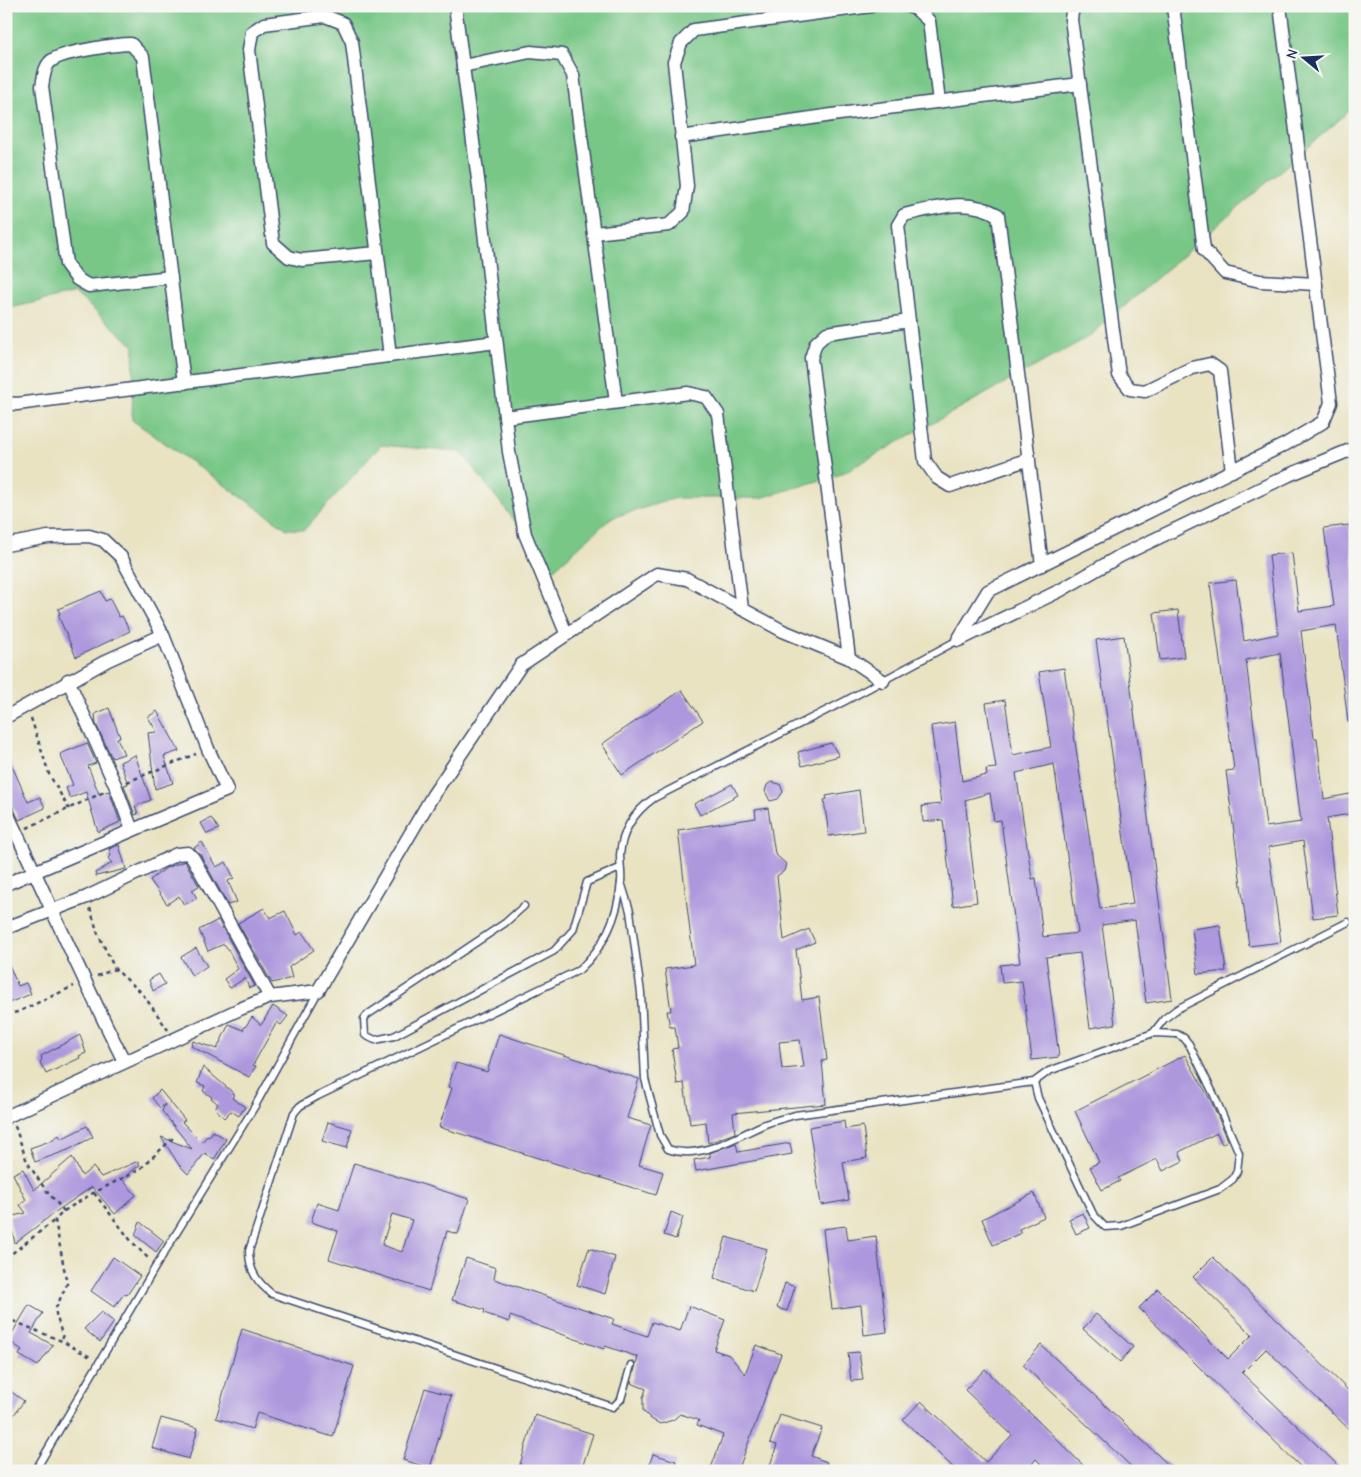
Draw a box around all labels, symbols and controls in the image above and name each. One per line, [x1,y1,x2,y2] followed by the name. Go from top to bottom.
[1278,32,1328,82] north arrow
[1283,47,1302,61] text: N

